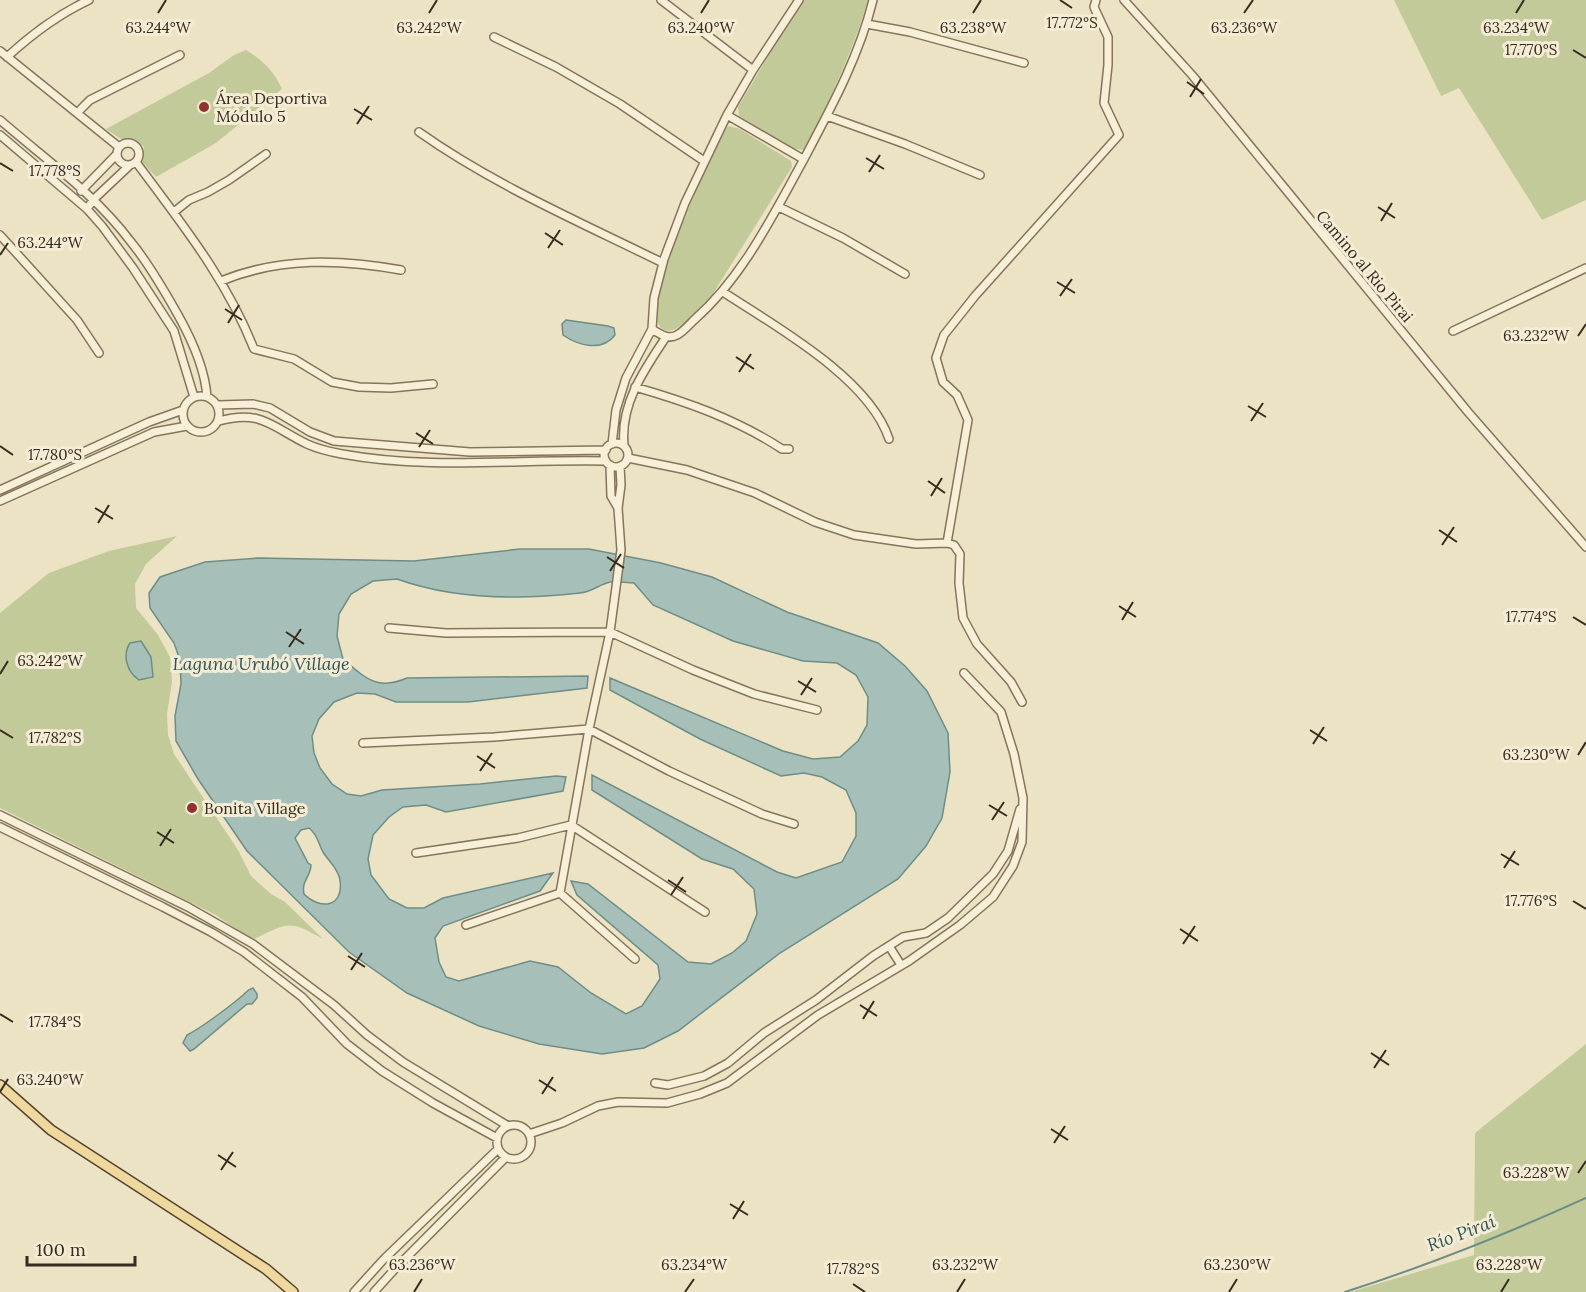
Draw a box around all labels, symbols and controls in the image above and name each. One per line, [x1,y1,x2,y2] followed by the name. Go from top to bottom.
[1046,13,1098,32] text: 17.772°S
[125,18,192,37] text: 63.244°W
[396,18,463,37] text: 63.242°W
[668,18,736,37] text: 63.240°W
[940,18,1007,37] text: 63.238°W
[1211,18,1278,37] text: 63.236°W
[1483,18,1550,37] text: 63.234°W
[1505,40,1557,59] text: 17.770°S
[215,88,327,126] place label: Área Deportiva Módulo 5
[197,100,211,114] marker: Área Deportiva Módulo 5
[29,161,81,180] text: 17.778°S
[1312,206,1418,326] street label: Camino al Rio Pirai
[17,233,84,252] text: 63.244°W
[1503,326,1570,345] text: 63.232°W
[28,445,82,464] text: 17.780°S
[1505,607,1557,626] text: 17.774°S
[17,651,84,670] text: 63.242°W
[172,652,350,675] water label: Laguna Urubó Village
[29,728,81,747] text: 17.782°S
[1502,745,1571,764] text: 63.230°W
[204,798,306,818] place label: Bonita Village
[185,801,199,815] marker: Bonita Village
[1505,891,1557,910] text: 17.776°S
[29,1012,81,1031] text: 17.784°S
[17,1070,85,1089] text: 63.240°W
[1503,1163,1570,1182] text: 63.228°W
[1424,1209,1499,1257] water label: Río Piraí
[27,1229,135,1267] scale bar
[36,1238,86,1261] text: 100 m
[389,1255,456,1274] text: 63.236°W
[661,1255,728,1274] text: 63.234°W
[932,1255,999,1274] text: 63.232°W
[1203,1255,1272,1274] text: 63.230°W
[1476,1255,1543,1274] text: 63.228°W
[827,1259,879,1278] text: 17.782°S

